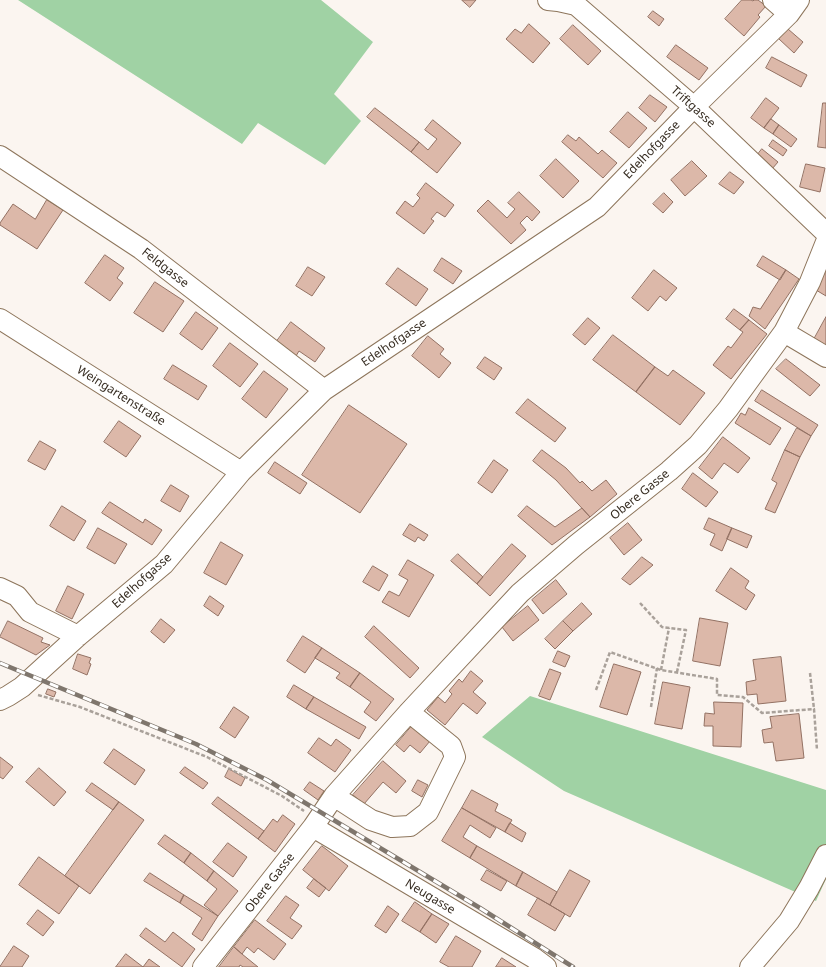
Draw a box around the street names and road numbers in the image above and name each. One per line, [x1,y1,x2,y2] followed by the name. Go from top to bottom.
[668,83,718,131] street label: Triftgasse
[621,118,683,182] street label: Edelhofgasse
[139,245,191,291] street label: Feldgasse
[359,316,429,370] street label: Edelhofgasse
[74,363,168,429] street label: Weingartenstraße
[608,467,672,523] street label: Obere Gasse
[109,551,175,611] street label: Edelhofgasse
[242,850,298,916] street label: Obere Gasse
[402,876,458,918] street label: Neugasse

